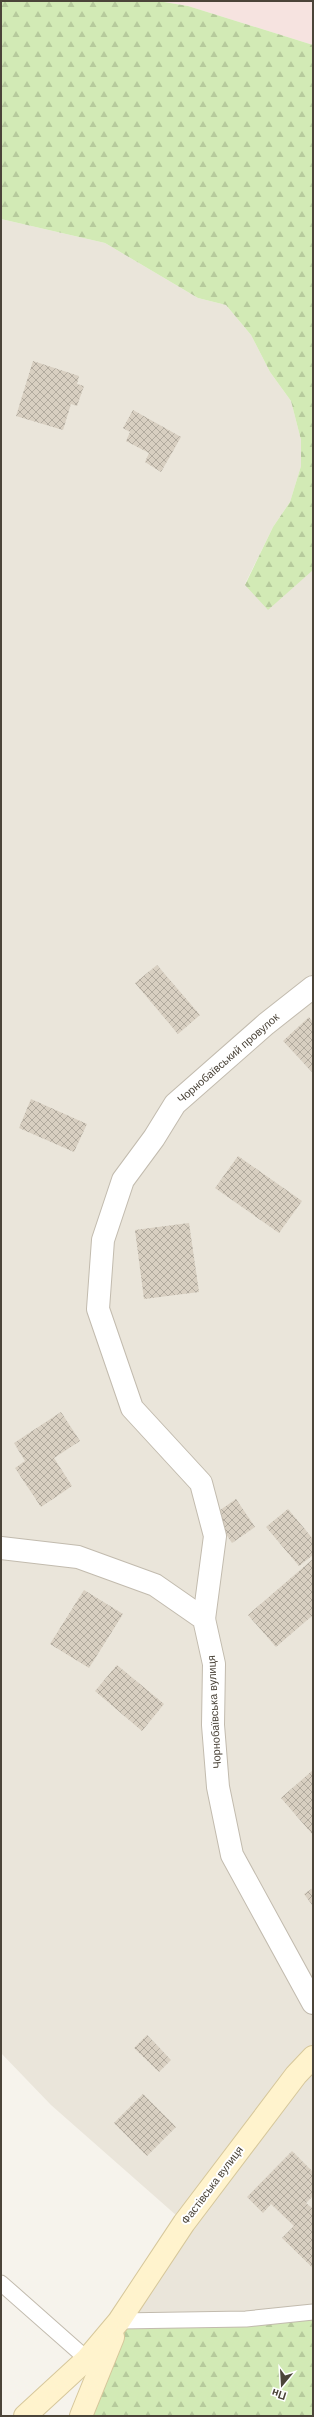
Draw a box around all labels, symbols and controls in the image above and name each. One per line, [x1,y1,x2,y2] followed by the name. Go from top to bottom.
[174,1010,282,1106] street label: Чорнобаївський провулок
[204,1655,224,1769] street label: Чорнобаївська вулиця
[178,2143,246,2227] street label: Фастівська вулиця
[262,2365,302,2405] north arrow
[270,2386,288,2403] text: Пн

